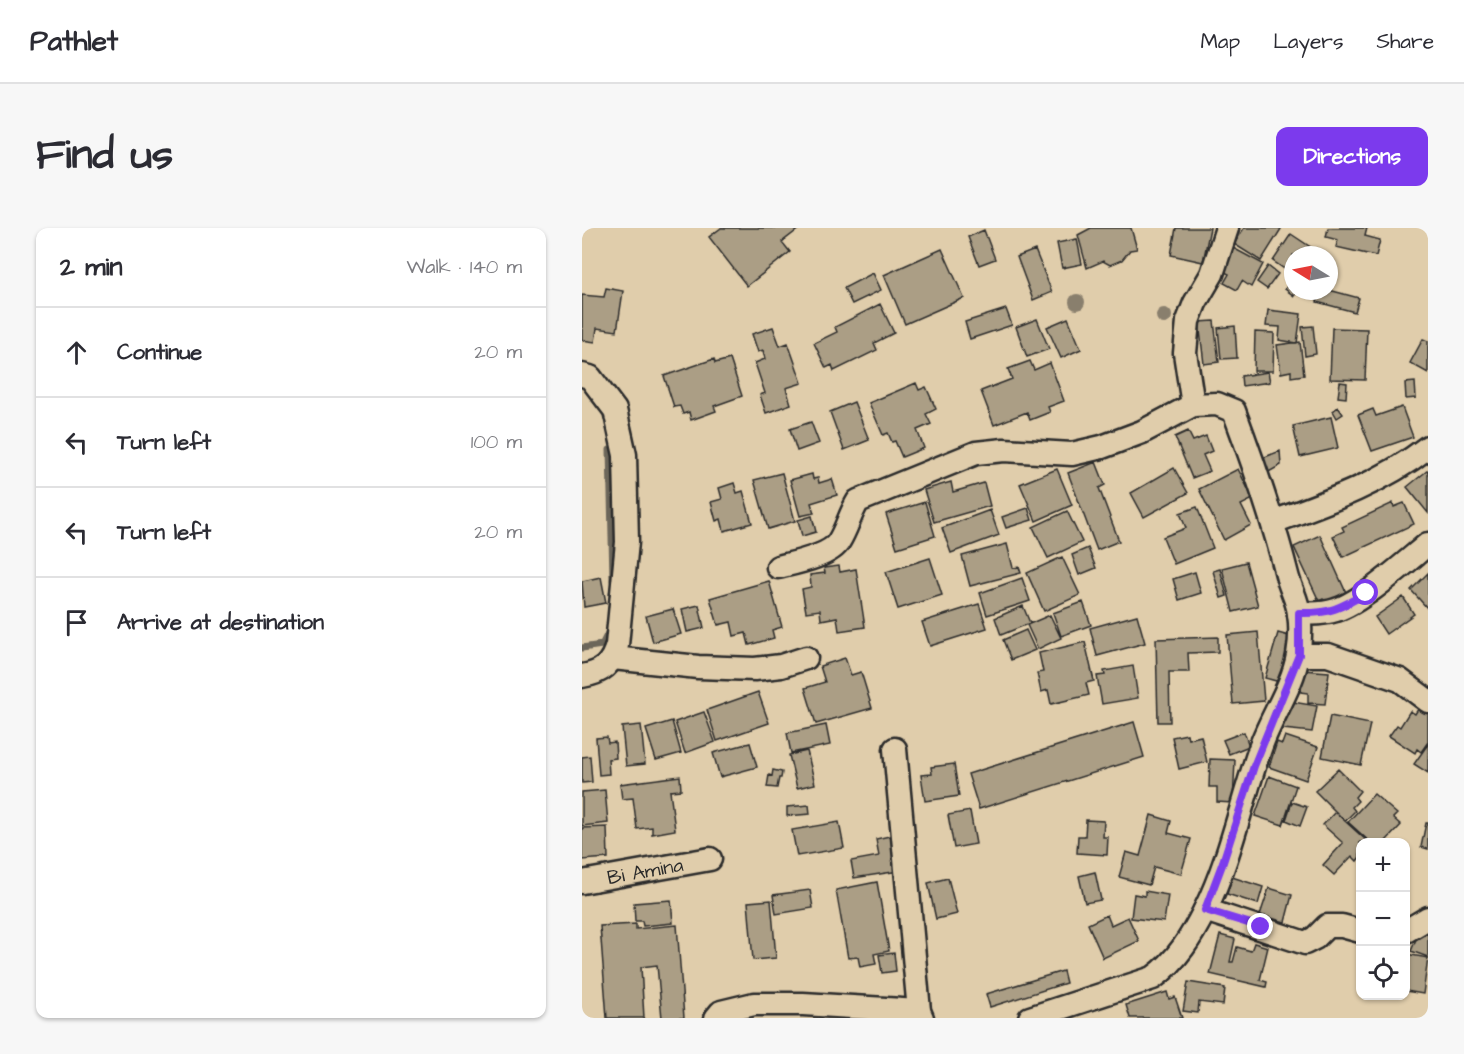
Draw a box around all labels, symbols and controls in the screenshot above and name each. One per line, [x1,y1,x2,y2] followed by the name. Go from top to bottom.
[30,22,118,61] text: Pathlet
[1200,27,1240,56] text: Map
[1273,27,1343,56] text: Layers
[1376,27,1434,56] text: Share
[36,127,173,185] text: Find us
[1276,127,1428,186] button: Directions
[1284,246,1338,300] north arrow
[60,249,122,285] text: 2 min
[406,253,522,281] text: Walk · 140 m
[60,336,93,369] icon: ahead
[117,337,202,368] text: Continue
[474,338,522,366] text: 20 m
[60,426,93,459] icon: left
[117,427,211,458] text: Turn left
[471,428,522,456] text: 100 m
[60,516,93,549] icon: left
[117,517,211,548] text: Turn left
[474,518,522,546] text: 20 m
[1352,579,1378,605] route start
[60,606,93,639] icon: arrive
[117,607,324,638] text: Arrive at destination
[1356,838,1410,1000] map controls
[1356,838,1410,892] button: +
[605,851,685,892] street label: Bi Amina
[1356,892,1410,946] button: −
[1247,913,1273,939] route end
[1356,946,1410,1000] button: locate

